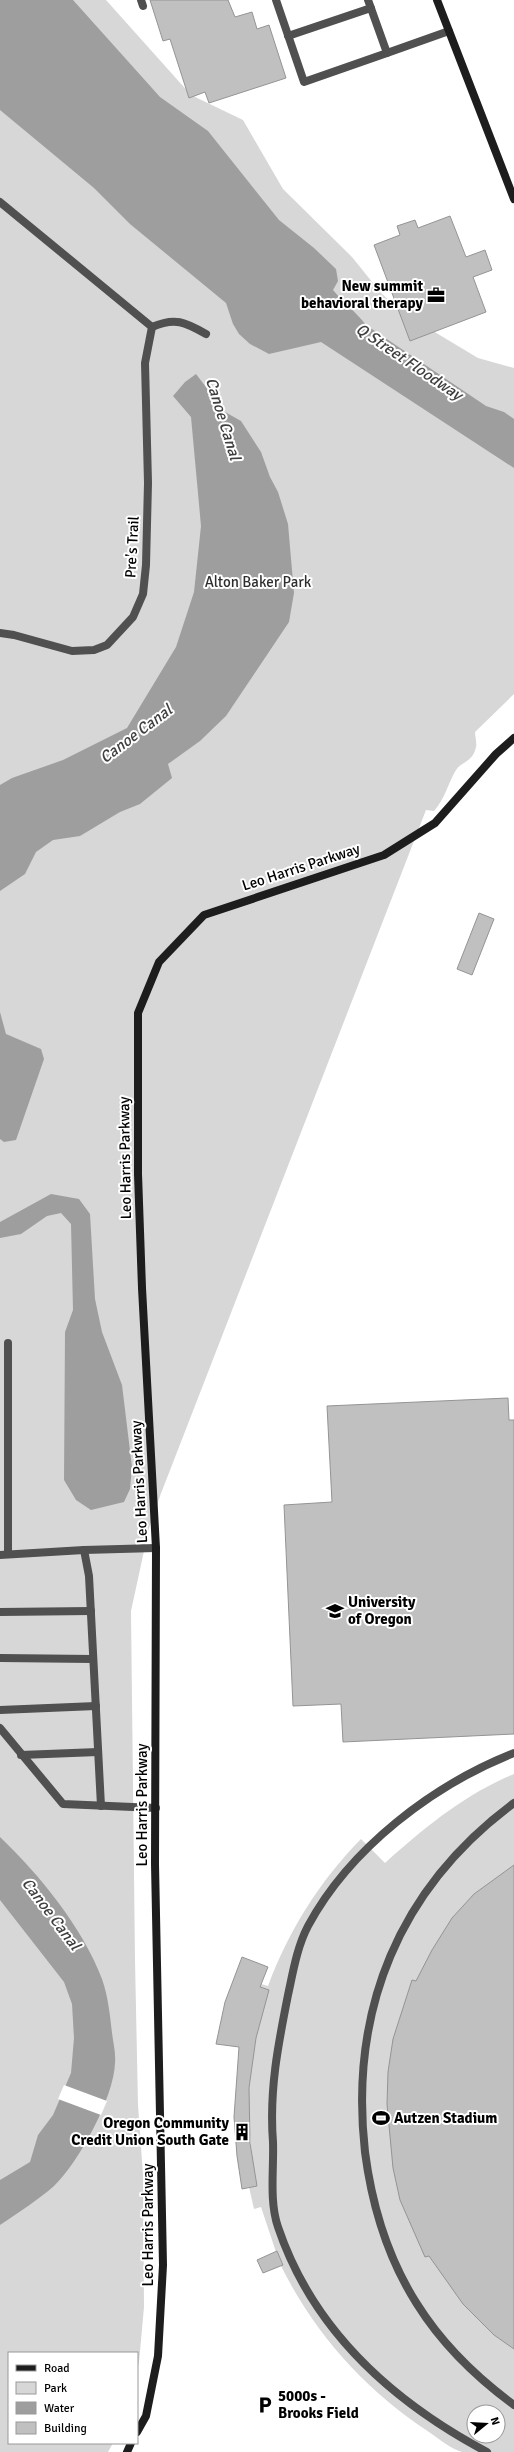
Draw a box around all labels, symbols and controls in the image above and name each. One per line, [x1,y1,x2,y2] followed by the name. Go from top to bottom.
[301,277,424,312] place label: New summit behavioral therapy
[426,285,446,305] office icon: New summit behavioral therapy
[352,319,468,406] water label: Q Street Floodway
[201,375,245,464] water label: Canoe Canal
[121,516,143,578] street label: Pre's Trail
[205,573,312,591] park label: Alton Baker Park
[96,700,177,768] water label: Canoe Canal
[240,839,362,895] street label: Leo Harris Parkway
[115,1096,135,1220] street label: Leo Harris Parkway
[127,1420,151,1544] street label: Leo Harris Parkway
[348,1593,416,1628] place label: University of Oregon
[325,1601,345,1621] school or university icon: University of Oregon
[133,1744,151,1866] street label: Leo Harris Parkway
[17,1874,85,1955] water label: Canoe Canal
[371,2108,391,2128] sports icon: Autzen Stadium
[394,2109,497,2127] place label: Autzen Stadium
[71,2114,230,2149] place label: Oregon Community Credit Union South Gate
[232,2122,252,2142] building icon: Oregon Community Credit Union South Gate
[139,2164,157,2286] street label: Leo Harris Parkway
[8,2352,138,2444] legend
[44,2361,70,2376] text: Road
[44,2381,67,2396] text: Park
[278,2387,359,2422] place label: 5000s - Brooks Field
[255,2395,275,2415] parking icon: 5000s - Brooks Field
[44,2401,75,2416] text: Water
[466,2404,506,2444] north arrow
[488,2415,502,2427] text: N
[44,2421,87,2436] text: Building

